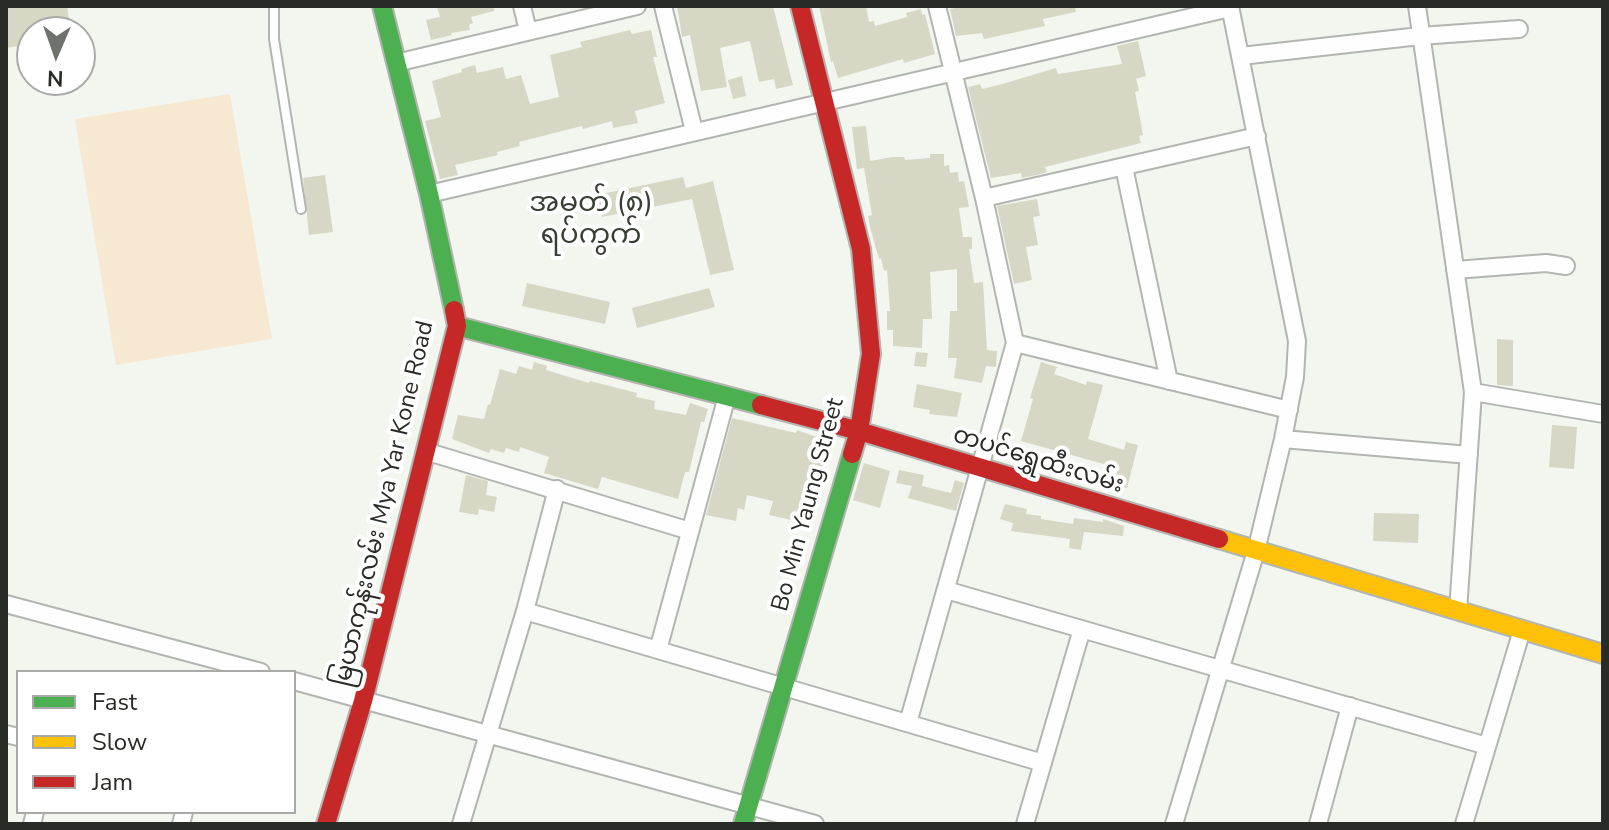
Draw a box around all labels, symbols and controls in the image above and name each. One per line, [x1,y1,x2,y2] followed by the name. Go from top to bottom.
[16,16,96,96] north arrow
[46,63,64,93] text: N
[529,187,653,253] district label: အမှတ် (၈) ရပ်ကွက်
[329,318,441,690] street label: မြယာကုန်းလမ်း Mya Yar Kone Road
[767,395,851,615] street label: Bo Min Yaung Street
[949,421,1127,501] street label: တပင်ရွှေထီးလမ်း
[16,670,296,814] legend
[92,686,137,718] text: Fast
[92,726,147,758] text: Slow
[92,766,133,798] text: Jam

